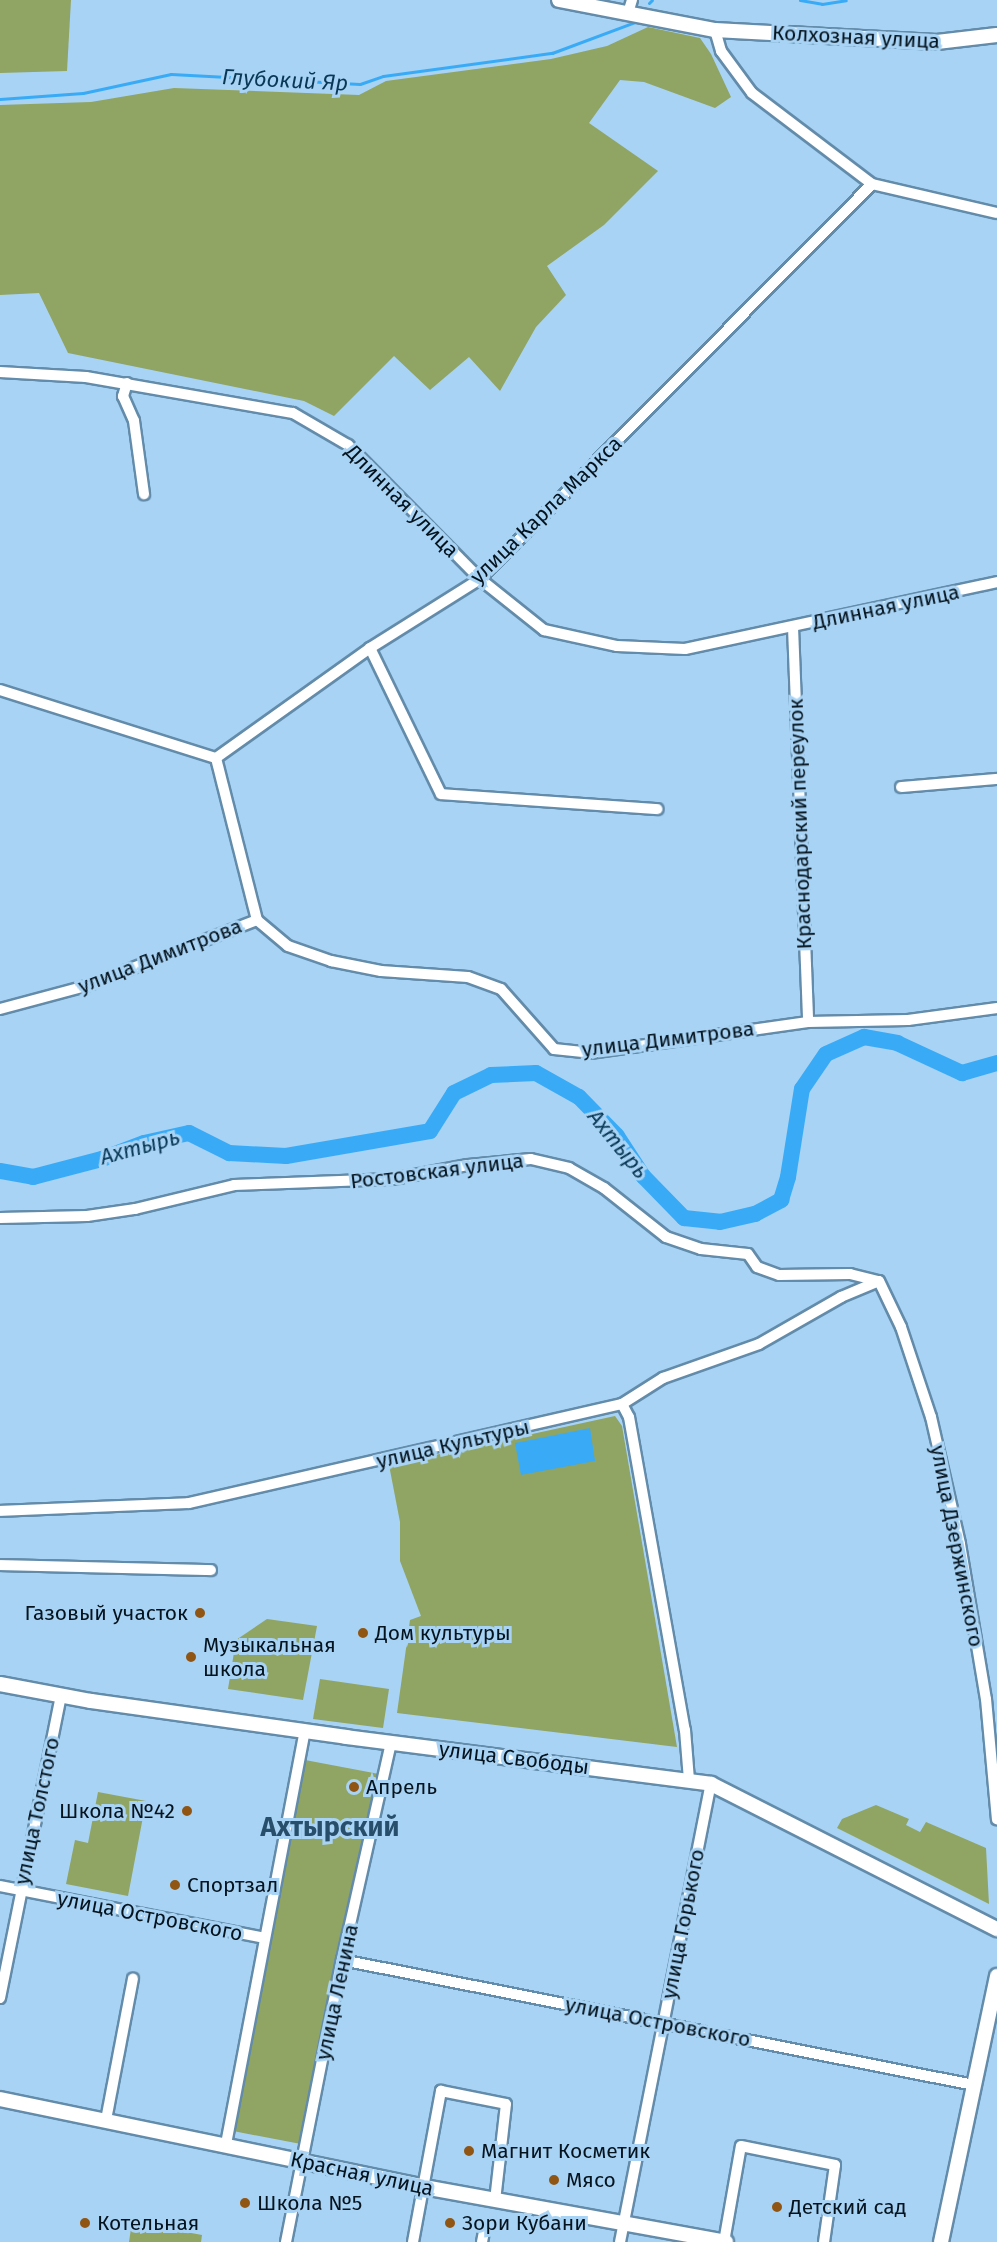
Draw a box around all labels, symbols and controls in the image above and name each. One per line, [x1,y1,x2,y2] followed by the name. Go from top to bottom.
[771,20,941,54] street label: Колхозная улица
[221,64,349,96] water label: Глубокий Яр
[465,431,627,589] street label: улица Карла Маркса
[340,439,464,563] street label: Длинная улица
[810,579,962,635] street label: Длинная улица
[783,698,817,950] street label: Краснодарский переулок
[75,913,245,999] street label: улица Димитрова
[580,1016,756,1062] street label: улица Димитрова
[582,1104,654,1184] water label: Ахтырь
[97,1124,183,1170] water label: Ахтырь
[349,1148,525,1194] street label: Ростовская улица
[374,1414,532,1474] street label: улица Культуры
[925,1443,989,1649] street label: улица Дзержинского
[24,1600,188,1626] place label: Газовый участок
[193,1606,207,1620] marker: Газовый участок
[375,1620,511,1646] place label: Дом культуры
[356,1626,370,1640] marker: Дом культуры
[203,1632,336,1682] place label: Музыкальная школа
[184,1650,198,1664] marker: Музыкальная школа
[9,1735,65,1887] street label: улица Толстого
[438,1736,590,1780] street label: улица Свободы
[366,1774,437,1800] place label: Апрель
[347,1780,361,1794] marker: Апрель
[59,1798,175,1824] place label: Школа №42
[180,1804,194,1818] marker: Школа №42
[261,1812,399,1844] district label: Ахтырский
[656,1847,710,2001] street label: улица Горького
[187,1872,278,1898] place label: Спортзал
[168,1878,182,1892] marker: Спортзал
[55,1886,245,1946] street label: улица Островского
[310,1922,364,2062] street label: улица Ленина
[563,1992,753,2052] street label: улица Островского
[481,2138,650,2164] place label: Магнит Косметик
[462,2144,476,2158] marker: Магнит Косметик
[288,2147,436,2201] street label: Красная улица
[566,2167,616,2193] place label: Мясо
[547,2173,561,2187] marker: Мясо
[257,2190,362,2216] place label: Школа №5
[789,2194,906,2220] place label: Детский сад
[238,2196,252,2210] marker: Школа №5
[770,2200,784,2214] marker: Детский сад
[97,2210,199,2236] place label: Котельная
[462,2210,587,2236] place label: Зори Кубани
[78,2216,92,2230] marker: Котельная
[443,2216,457,2230] marker: Зори Кубани

